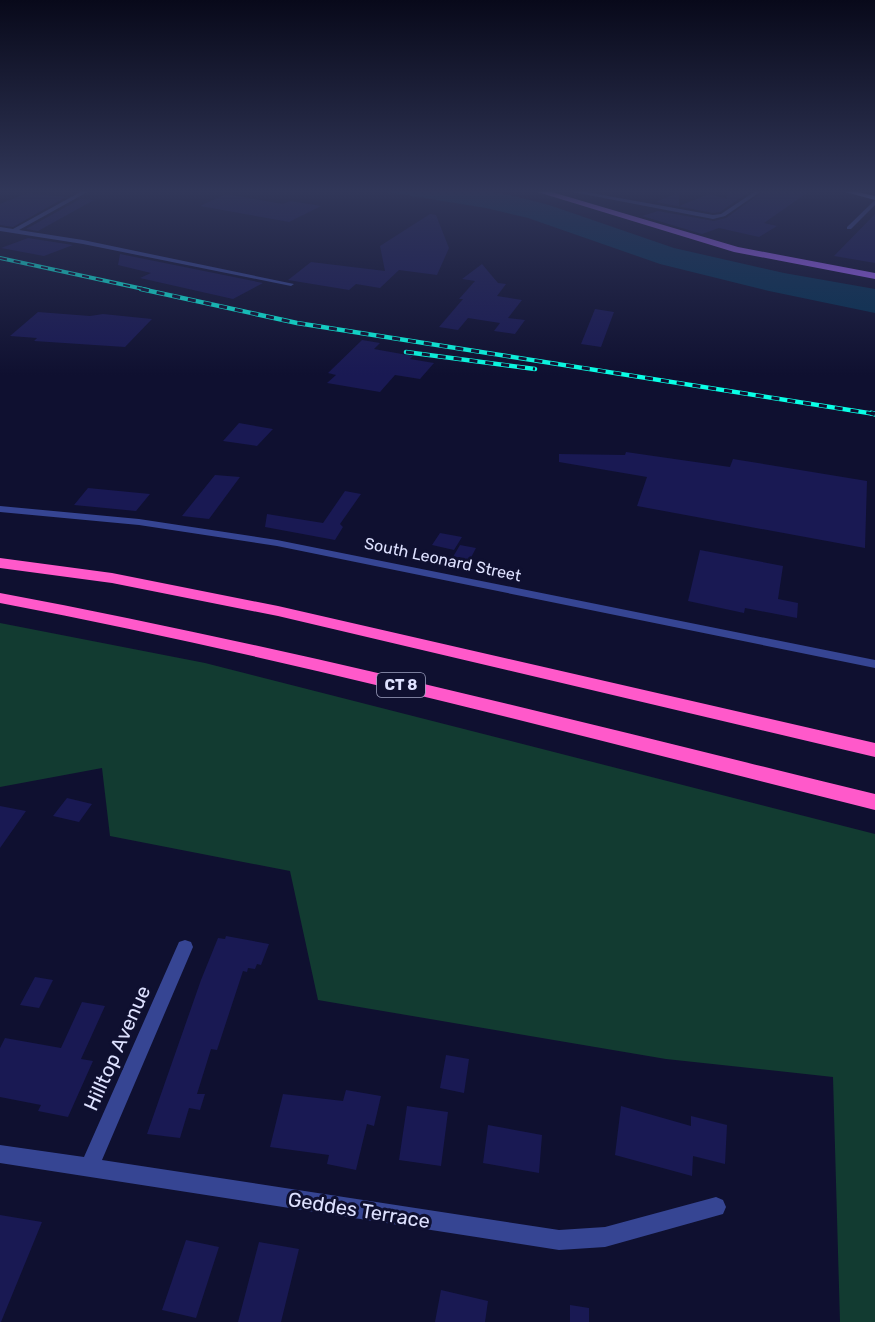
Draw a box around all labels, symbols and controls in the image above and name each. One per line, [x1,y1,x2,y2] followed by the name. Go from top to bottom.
[363,534,523,585] street label: South Leonard Street
[377,673,425,697] road number: CT 8
[79,982,155,1114] street label: Hilltop Avenue
[286,1187,432,1233] street label: Geddes Terrace

